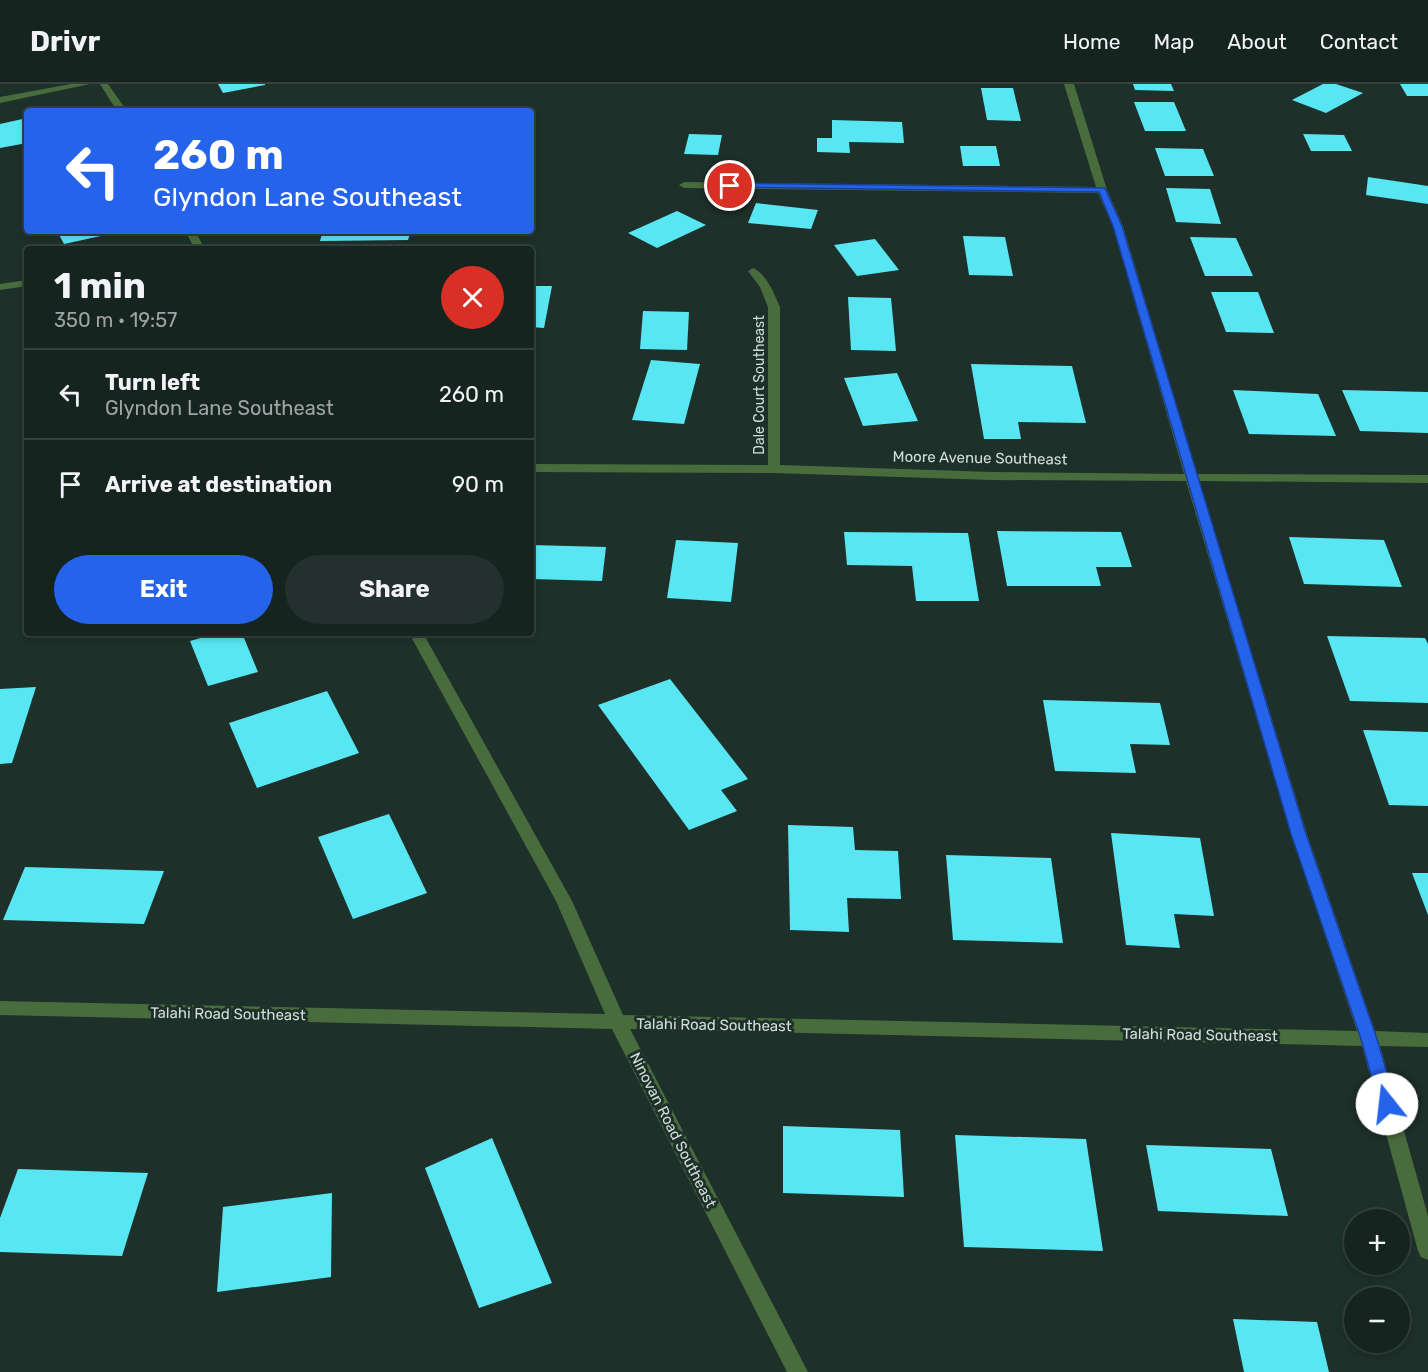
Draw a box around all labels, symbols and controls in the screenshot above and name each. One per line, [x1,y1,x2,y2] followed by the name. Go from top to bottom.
[30,25,100,58] text: Drivr
[1063,29,1120,54] text: Home
[1153,29,1194,54] text: Map
[1227,29,1287,54] text: About
[1320,29,1398,54] text: Contact
[153,130,284,180] text: 260 m
[54,132,132,210] icon: left
[704,160,755,211] pin
[713,169,746,202] icon: arrive
[153,181,462,213] text: Glyndon Lane Southeast
[54,264,146,307] text: 1 min
[441,266,504,329] button: close
[54,308,177,332] text: 350 m · 19:57
[751,315,768,455] street label: Dale Court Southeast
[105,369,200,396] text: Turn left
[54,378,87,411] icon: left
[439,381,504,408] text: 260 m
[105,396,334,420] text: Glyndon Lane Southeast
[892,447,1068,469] street label: Moore Avenue Southeast
[54,468,87,501] icon: arrive
[105,471,332,498] text: Arrive at destination
[452,471,504,498] text: 90 m
[54,555,273,624] button: Exit
[285,555,504,624] button: Share
[150,1004,306,1024] street label: Talahi Road Southeast
[636,1015,792,1035] street label: Talahi Road Southeast
[1122,1025,1278,1045] street label: Talahi Road Southeast
[626,1049,720,1211] street label: Ninovan Road Southeast
[1355,1072,1419,1136] position arrow
[1344,1209,1410,1353] map controls
[1344,1209,1410,1275] button: +
[1344,1287,1410,1353] button: −

